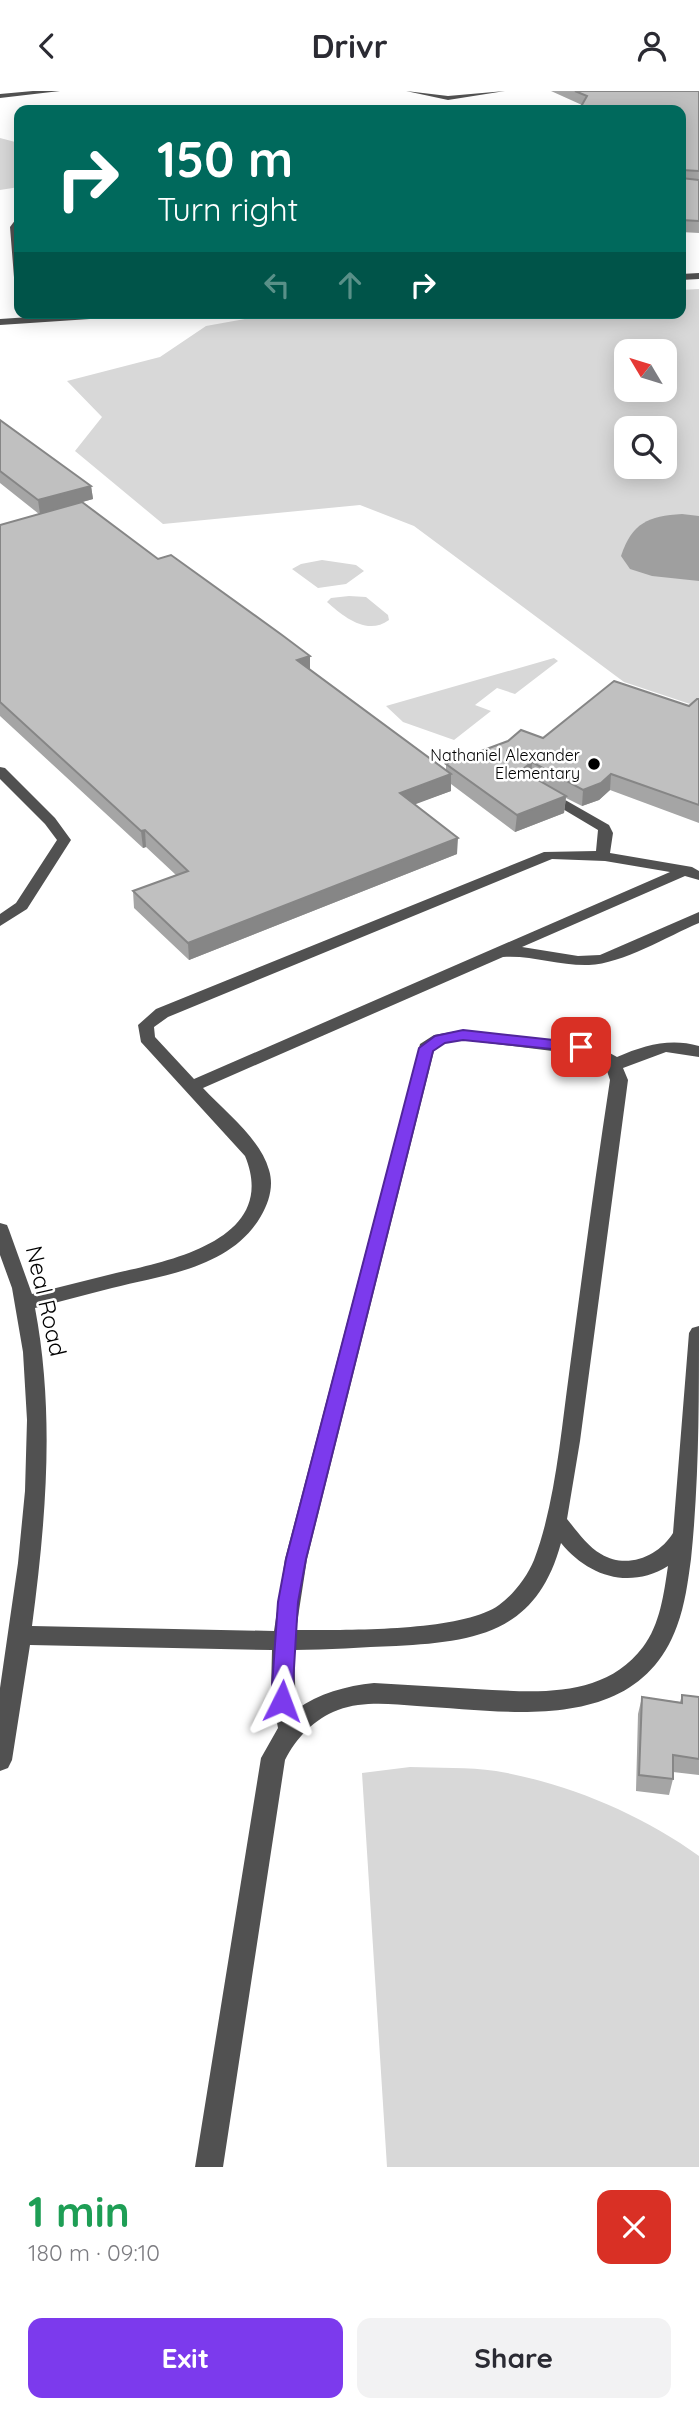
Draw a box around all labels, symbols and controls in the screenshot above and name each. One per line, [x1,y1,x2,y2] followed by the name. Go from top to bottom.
[311,26,388,66] text: Drivr
[28,27,66,65] icon: back
[633,27,671,65] icon: person
[157,128,293,189] text: 150 m
[42,133,133,224] icon: right
[157,189,298,229] text: Turn right
[258,266,296,304] icon: left
[331,266,369,304] icon: ahead
[404,266,442,304] icon: right
[614,339,677,403] north arrow
[614,339,677,479] map controls
[614,416,677,479] button: search
[430,745,580,783] place label: Nathaniel Alexander Elementary
[586,756,602,772] marker: Nathaniel Alexander Elementary
[551,1017,611,1077] pin
[562,1028,600,1066] icon: arrive
[20,1243,73,1359] street label: Neal Road
[245,1664,319,1738] position arrow
[28,2185,130,2238] text: 1 min
[597,2190,671,2264] button: close
[28,2238,160,2267] text: 180 m · 09:10
[28,2318,343,2398] button: Exit
[357,2318,671,2398] button: Share

